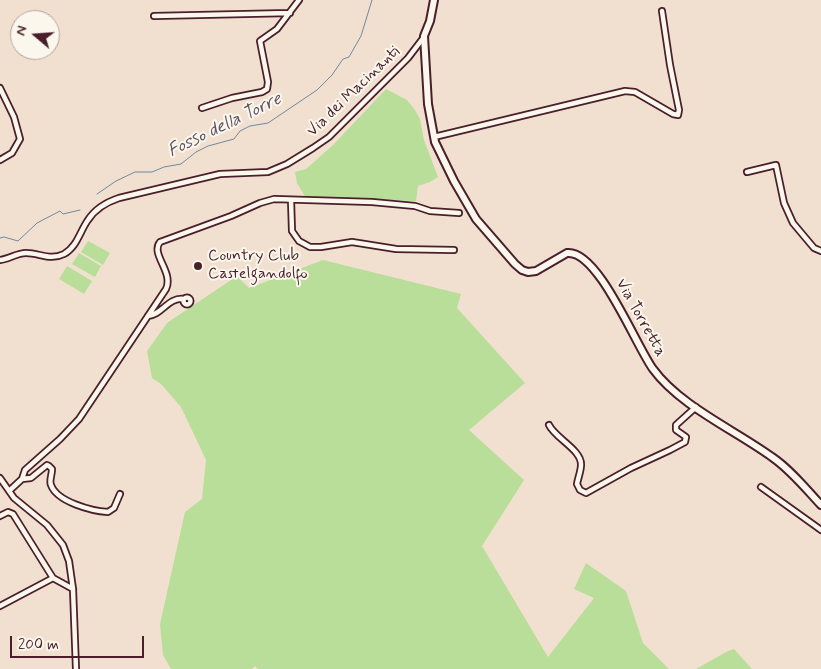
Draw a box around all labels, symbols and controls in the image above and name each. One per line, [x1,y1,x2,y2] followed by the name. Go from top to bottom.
[10,10,60,60] north arrow
[12,23,32,38] text: N
[303,43,405,141] street label: Via dei Macinanti
[165,89,285,163] water label: Fosso della Torre
[208,247,308,285] place label: Country Club Castelgandolfo
[192,260,204,272] marker: Country Club Castelgandolfo
[611,276,669,360] street label: Via Torretta
[12,626,146,658] scale bar
[18,635,59,655] text: 200 m

